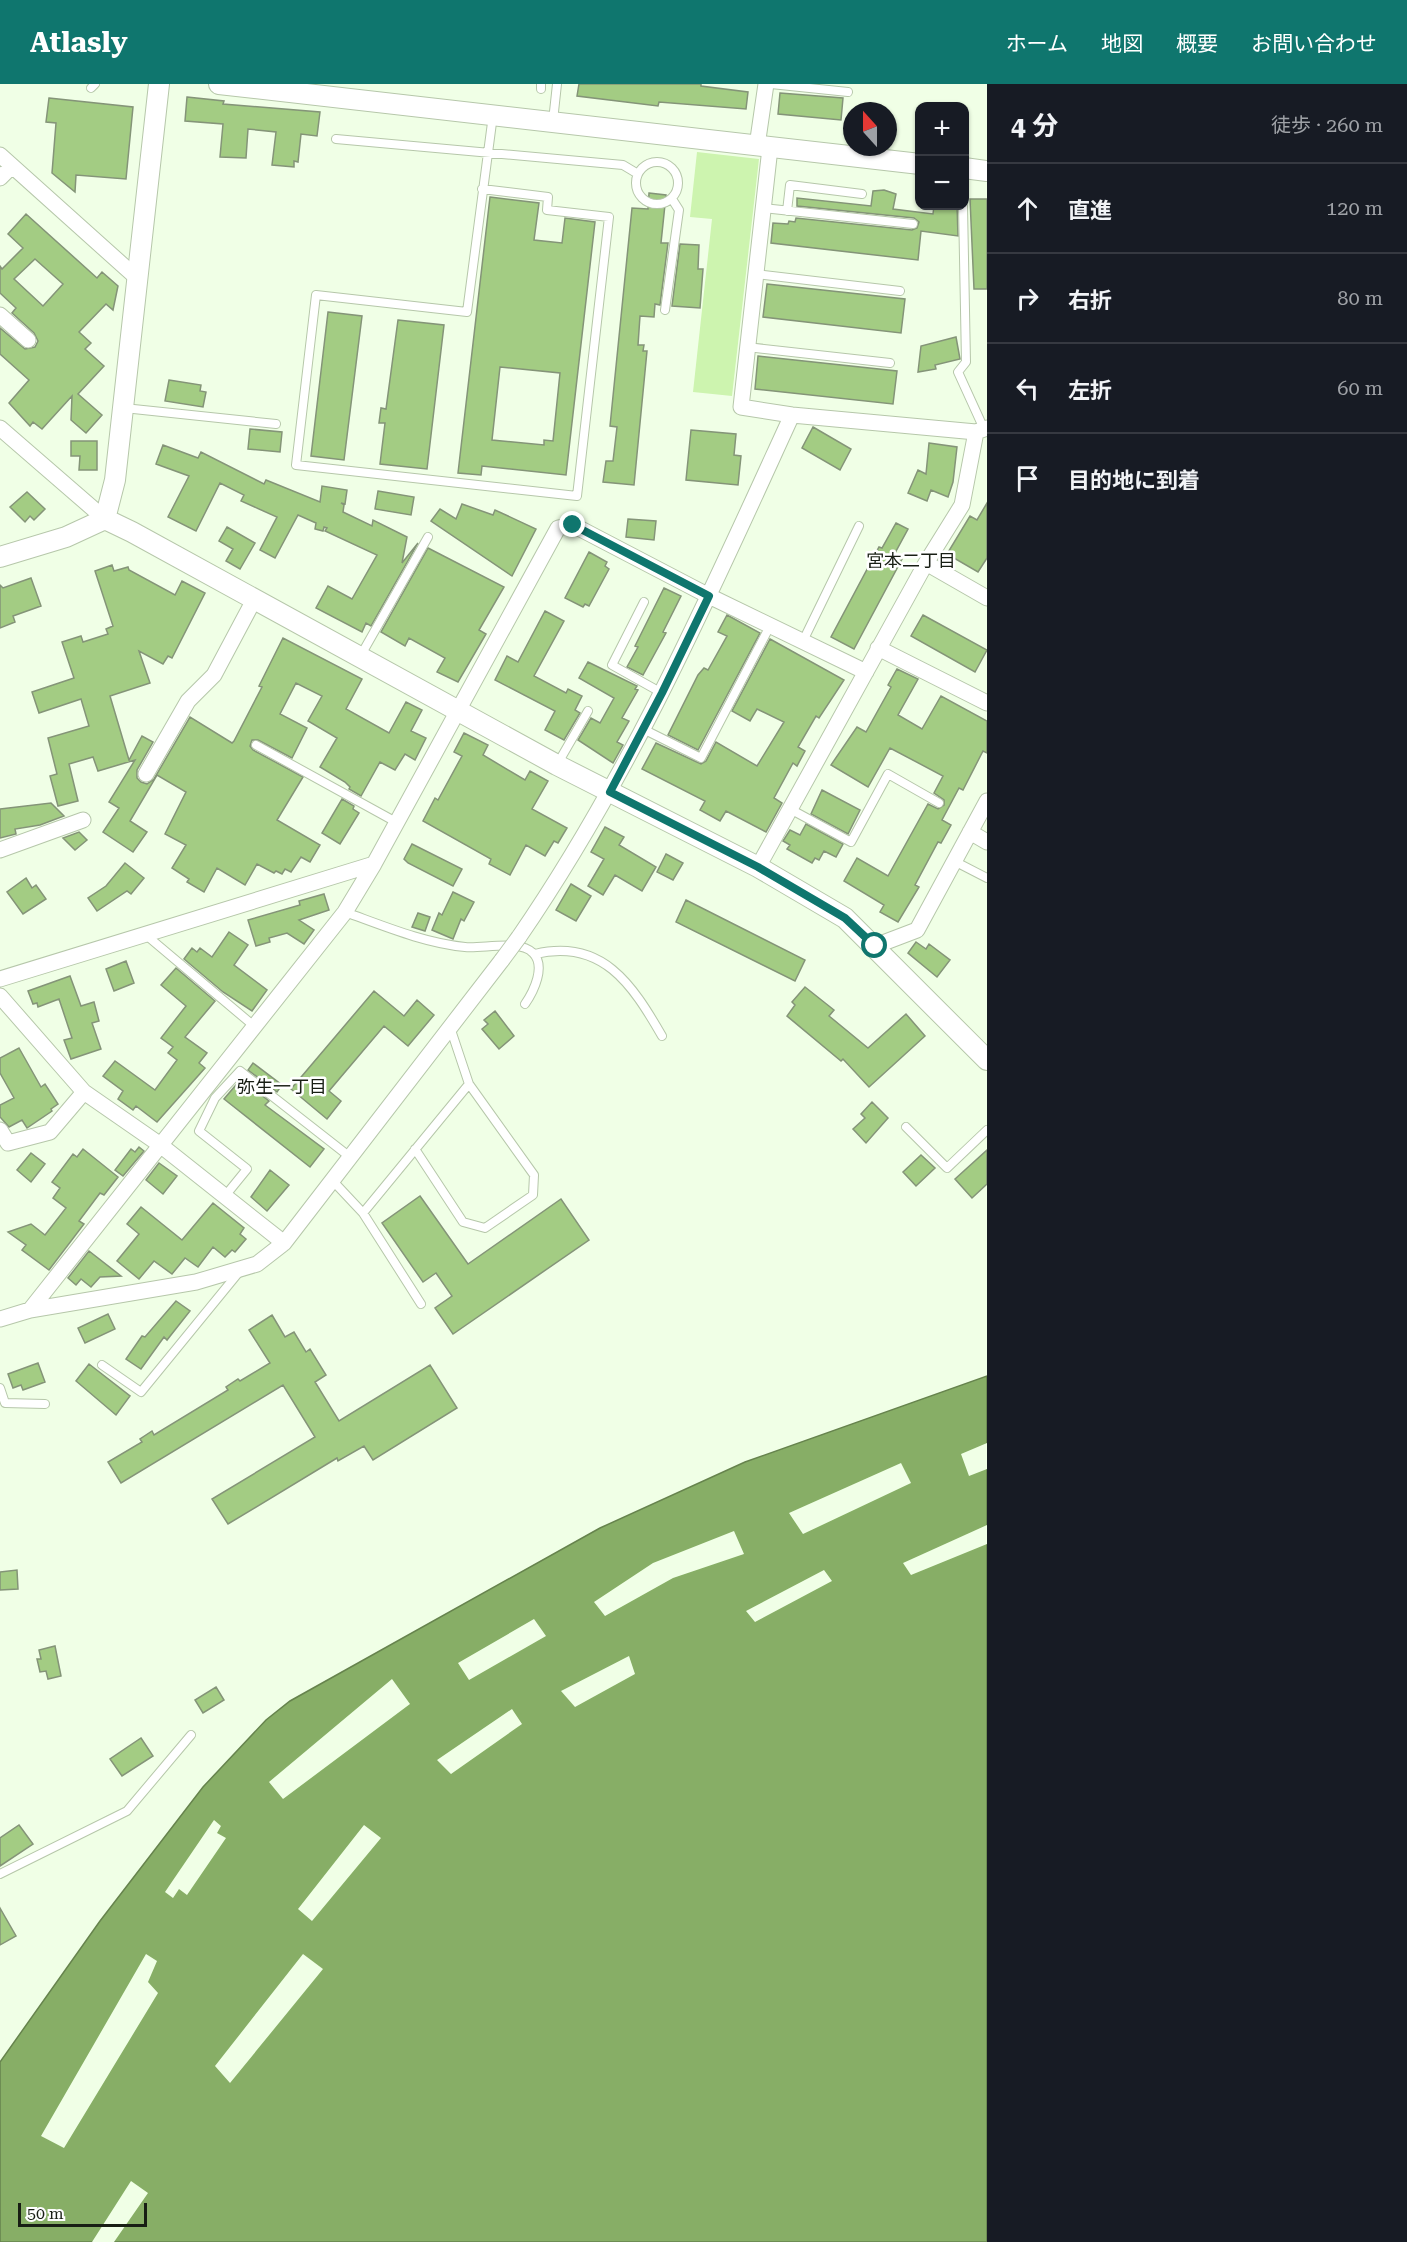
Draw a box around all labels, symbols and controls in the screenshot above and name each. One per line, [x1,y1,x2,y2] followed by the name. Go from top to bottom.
[30,26,128,59] text: Atlasly
[1006,32,1068,56] text: ホーム
[1101,32,1143,56] text: 地図
[1176,32,1218,56] text: 概要
[1251,32,1377,56] text: お問い合わせ
[843,102,897,156] north arrow
[915,102,969,210] map controls
[915,102,969,156] button: +
[1011,111,1058,141] text: 4 分
[1271,113,1383,137] text: 徒歩 · 260 m
[915,156,969,210] button: −
[1011,192,1044,225] icon: ahead
[1326,196,1383,220] text: 120 m
[1068,198,1112,223] text: 直進
[1011,282,1044,315] icon: right
[1337,286,1383,310] text: 80 m
[1068,288,1112,313] text: 右折
[1011,372,1044,405] icon: left
[1337,376,1383,400] text: 60 m
[1068,378,1112,403] text: 左折
[1011,462,1044,495] icon: arrive
[1068,468,1200,493] text: 目的地に到着
[559,511,585,537] route end
[866,550,956,571] district label: 宮本二丁目
[861,932,887,958] route start
[237,1076,327,1097] district label: 弥生一丁目
[18,2200,147,2228] scale bar
[27,2204,64,2223] text: 50 m

